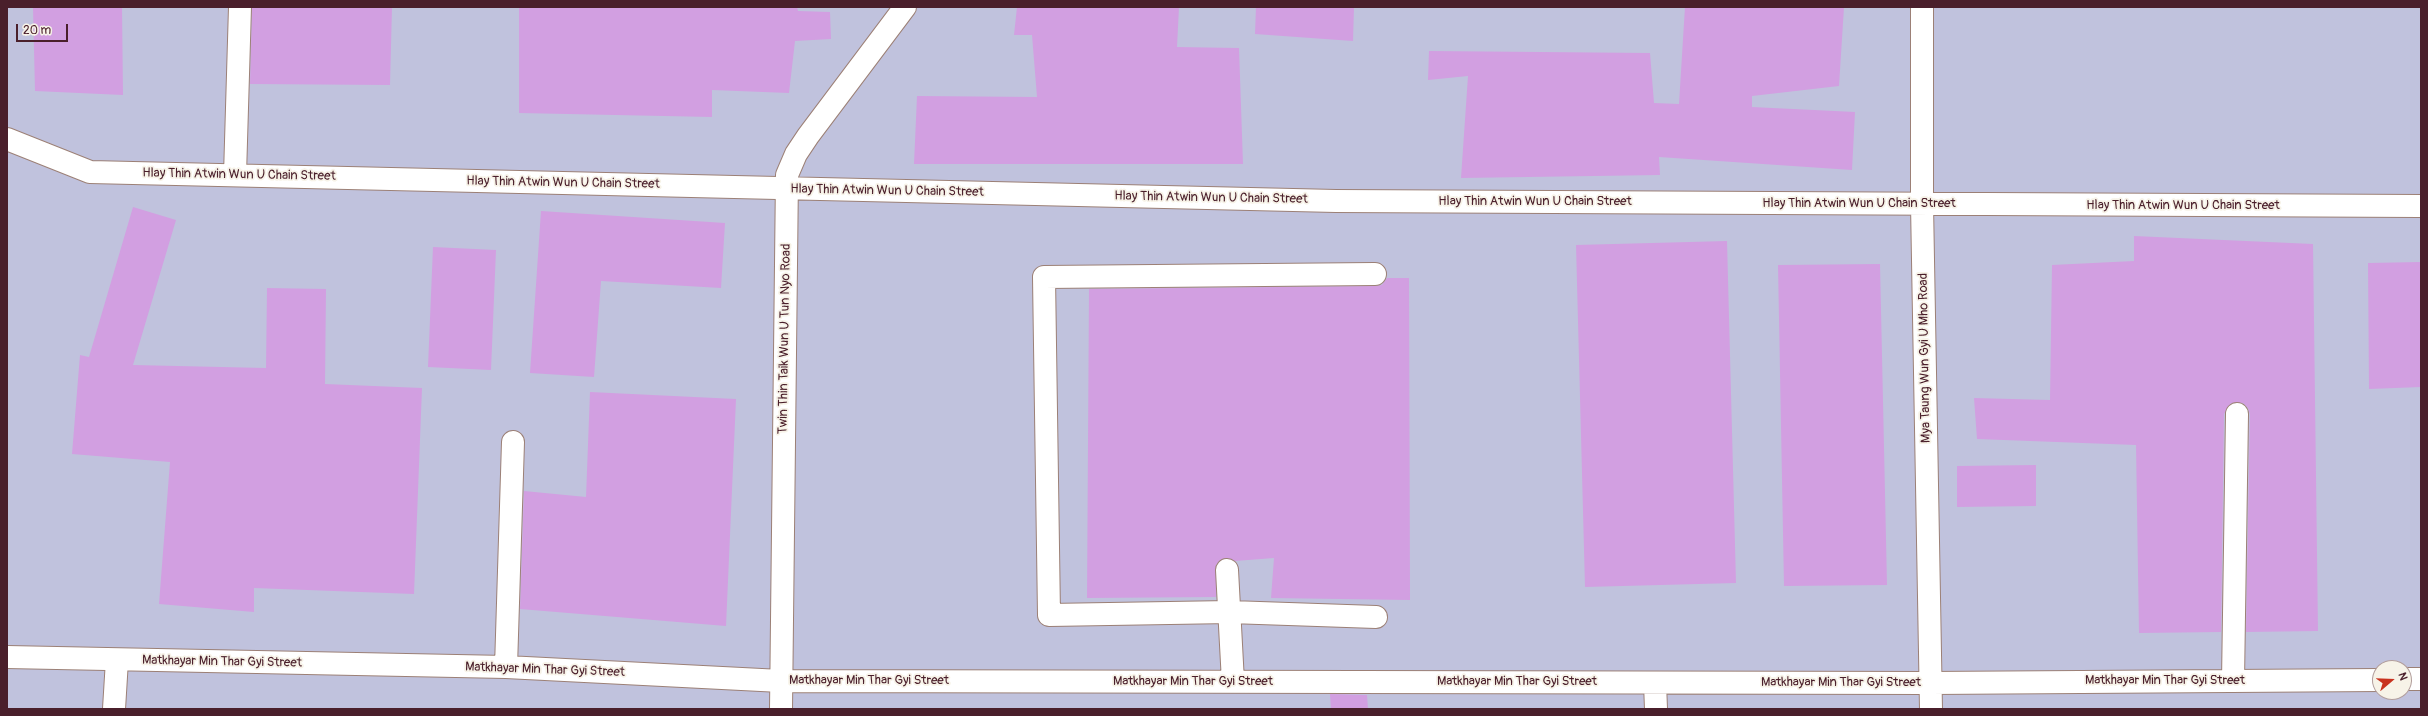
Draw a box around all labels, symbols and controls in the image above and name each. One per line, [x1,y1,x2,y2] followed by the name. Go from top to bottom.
[18,16,70,42] scale bar
[23,23,51,38] text: 20 m
[142,166,336,184] street label: Hlay Thin Atwin Wun U Chain Street
[466,174,660,192] street label: Hlay Thin Atwin Wun U Chain Street
[790,182,984,200] street label: Hlay Thin Atwin Wun U Chain Street
[1114,189,1308,207] street label: Hlay Thin Atwin Wun U Chain Street
[1438,194,1632,210] street label: Hlay Thin Atwin Wun U Chain Street
[1762,196,1956,212] street label: Hlay Thin Atwin Wun U Chain Street
[2086,198,2280,214] street label: Hlay Thin Atwin Wun U Chain Street
[776,244,794,434] street label: Twin Thin Taik Wun U Tun Nyo Road
[1916,273,1934,443] street label: Mya Taung Wun Gyi U Mho Road
[142,653,302,671] street label: Matkhayar Min Thar Gyi Street
[465,659,625,681] street label: Matkhayar Min Thar Gyi Street
[2372,660,2412,700] north arrow
[2396,671,2410,682] text: N
[789,673,949,689] street label: Matkhayar Min Thar Gyi Street
[2085,673,2245,689] street label: Matkhayar Min Thar Gyi Street
[1113,674,1273,690] street label: Matkhayar Min Thar Gyi Street
[1437,674,1597,690] street label: Matkhayar Min Thar Gyi Street
[1761,675,1921,691] street label: Matkhayar Min Thar Gyi Street

